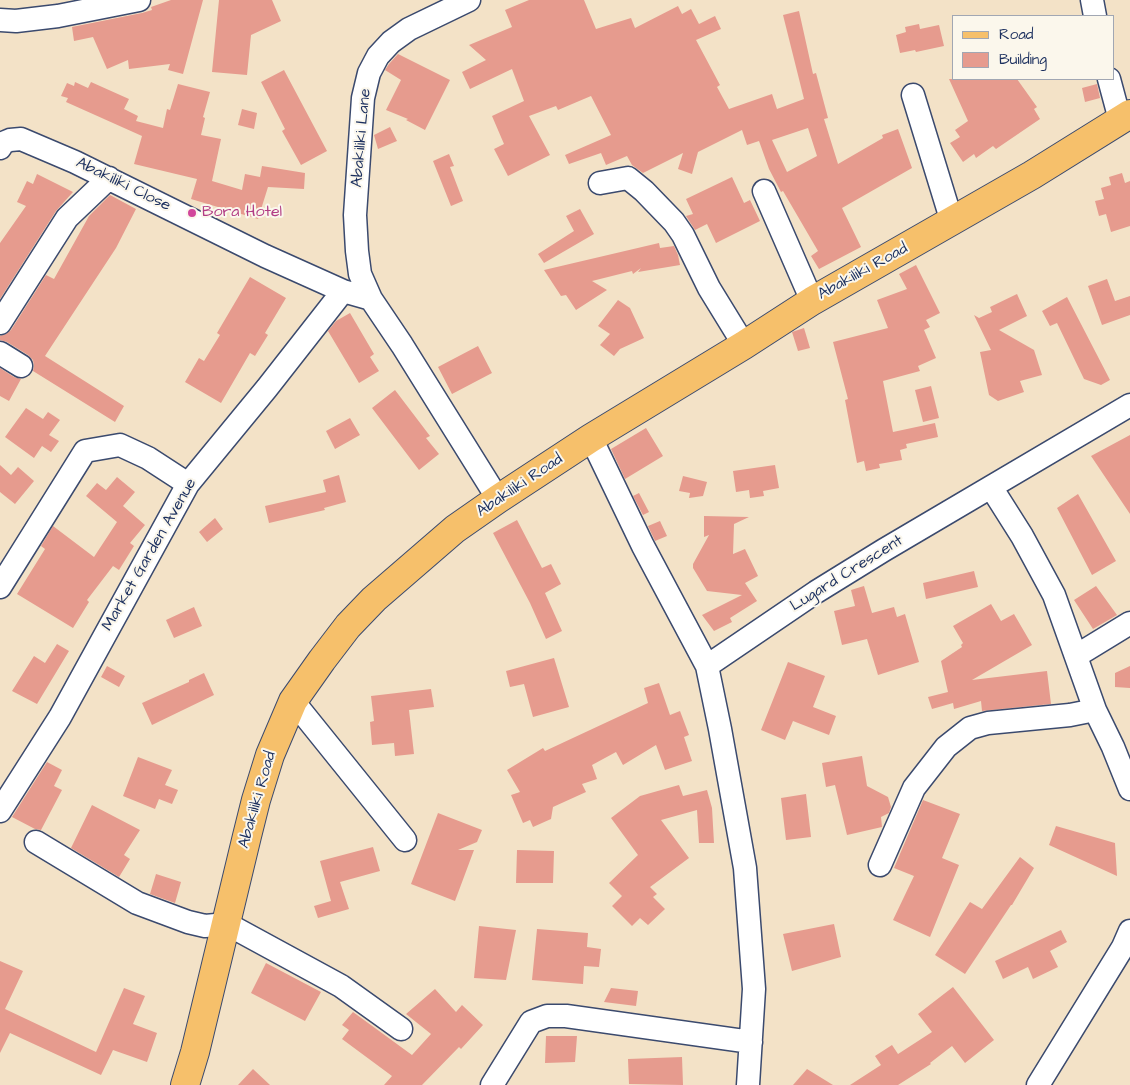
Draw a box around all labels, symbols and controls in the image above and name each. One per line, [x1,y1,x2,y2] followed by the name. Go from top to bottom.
[952,15,1115,80] legend
[999,24,1033,45] text: Road
[999,49,1047,70] text: Building
[348,88,376,188] street label: Abakiliki Lane
[73,154,173,216] street label: Abakiliki Close
[202,203,282,223] place label: Bora Hotel
[186,207,198,219] marker: Bora Hotel
[815,239,911,305] street label: Abakiliki Road
[473,450,567,522] street label: Abakiliki Road
[98,475,202,635] street label: Market Garden Avenue
[787,532,907,616] street label: Lugard Crescent
[235,749,281,851] street label: Abakiliki Road

